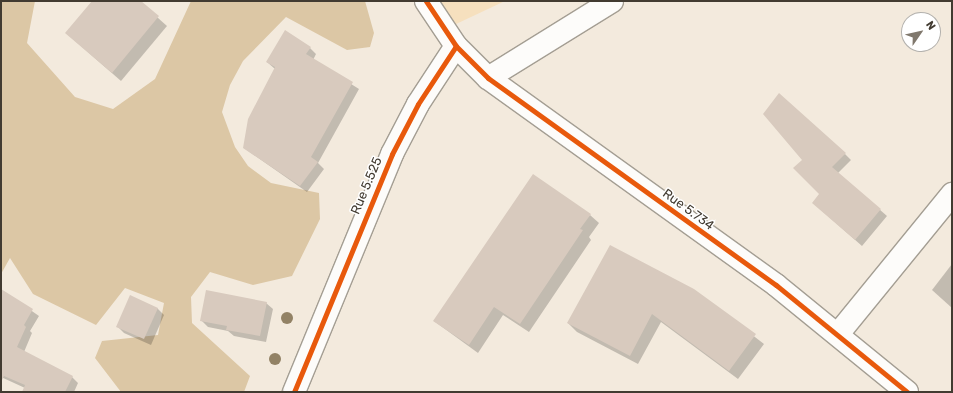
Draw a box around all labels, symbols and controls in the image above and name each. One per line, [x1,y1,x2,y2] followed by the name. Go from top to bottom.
[901,12,941,52] north arrow
[923,19,938,32] text: N
[348,155,386,217] street label: Rue 5.525
[659,186,717,234] street label: Rue 5.734

